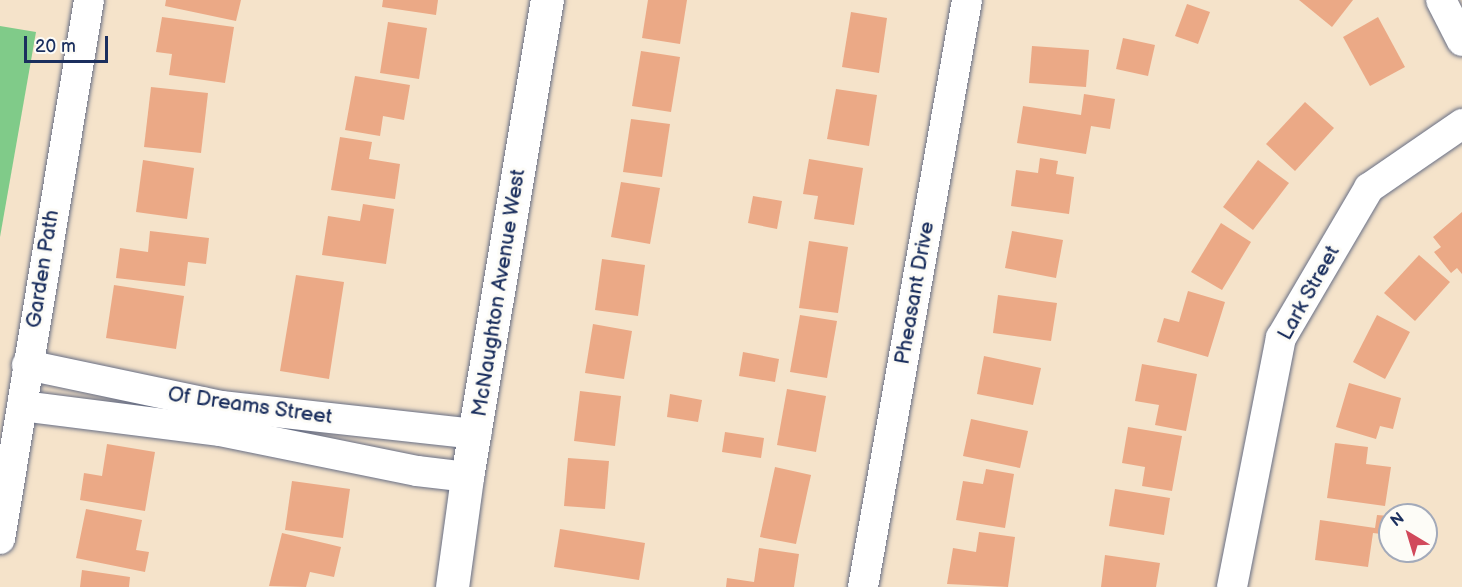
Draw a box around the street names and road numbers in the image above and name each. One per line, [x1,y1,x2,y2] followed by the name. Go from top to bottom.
[467,167,531,419] street label: McNaughton Avenue West
[21,208,65,330] street label: Garden Path
[890,220,940,366] street label: Pheasant Drive
[1273,241,1345,345] street label: Lark Street
[166,382,334,430] street label: Of Dreams Street

